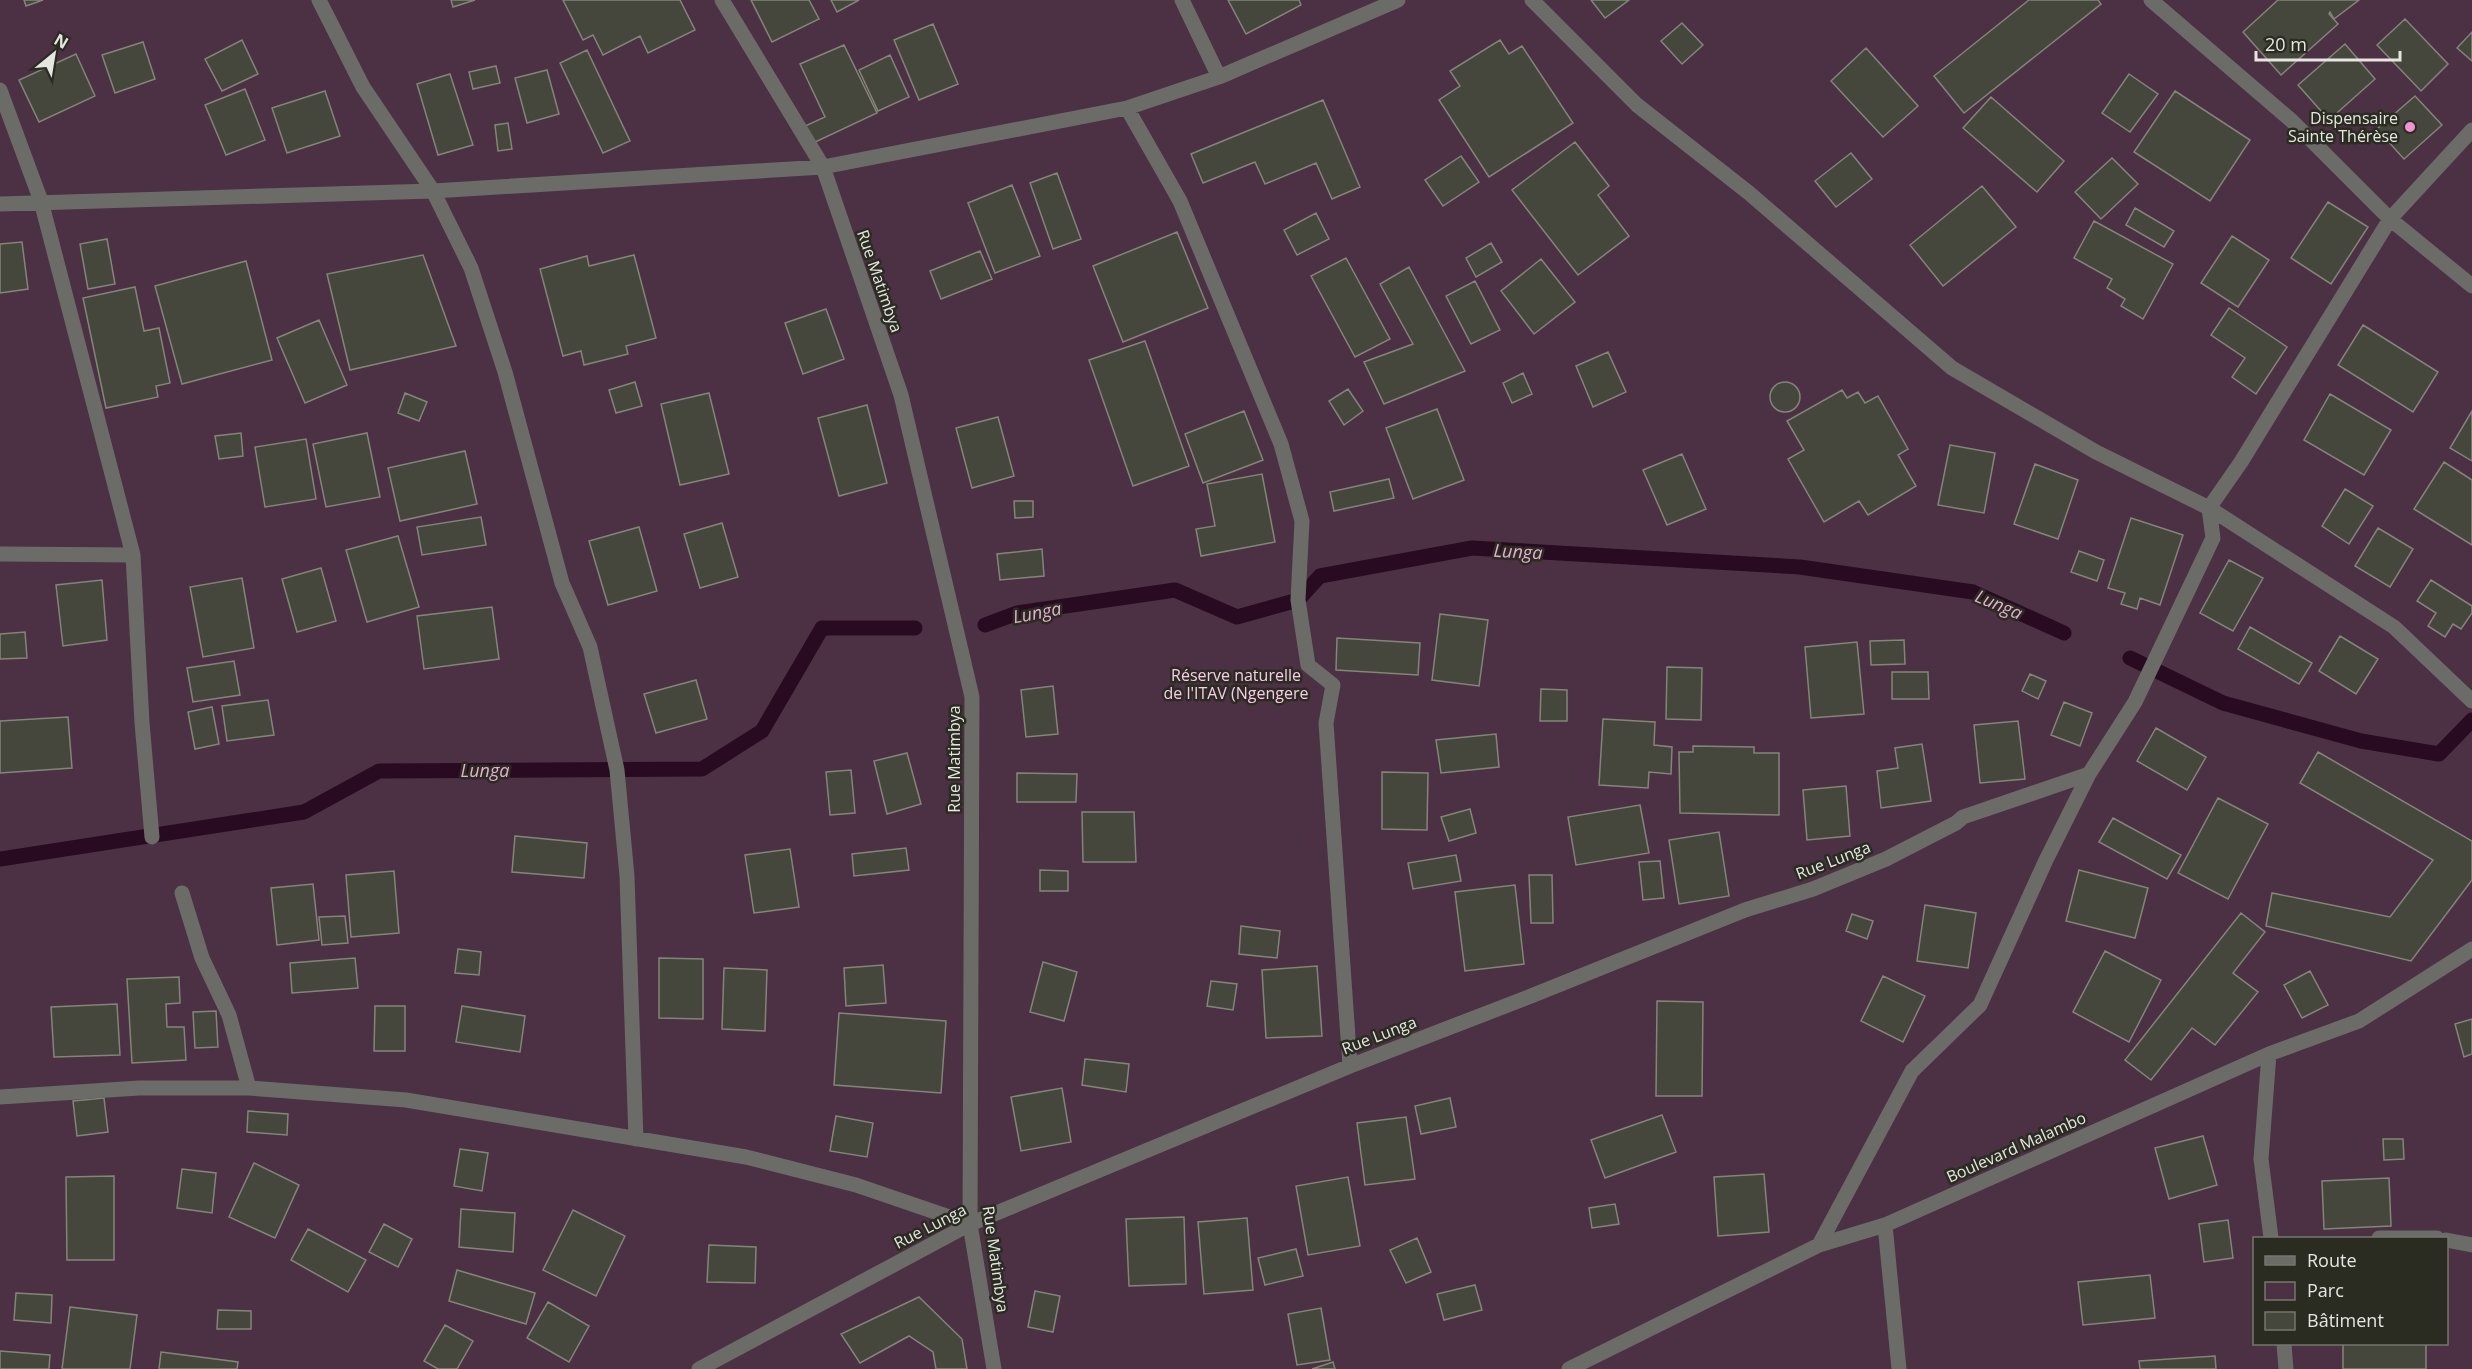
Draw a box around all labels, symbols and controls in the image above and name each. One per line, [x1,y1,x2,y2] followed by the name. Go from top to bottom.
[24,24,84,84] north arrow
[2256,24,2400,62] scale bar
[50,28,73,54] text: N
[2265,32,2307,56] text: 20 m
[2288,107,2398,147] place label: Dispensaire Sainte Thérèse
[2403,120,2417,134] marker: Dispensaire Sainte Thérèse
[852,227,908,335] street label: Rue Matimbya
[1493,538,1543,564] water label: Lunga
[1972,583,2026,625] water label: Lunga
[1011,596,1063,628] water label: Lunga
[1163,664,1309,704] park label: Réserve naturelle de l'ITAV (Ngengere
[943,705,965,813] street label: Rue Matimbya
[461,758,509,782] water label: Lunga
[1792,836,1874,884] street label: Rue Lunga
[1338,1011,1420,1059] street label: Rue Lunga
[1943,1106,2089,1188] street label: Boulevard Malambo
[890,1198,970,1254] street label: Rue Lunga
[978,1204,1014,1314] street label: Rue Matimbya
[2253,1237,2448,1345] legend
[2307,1248,2357,1272] text: Route
[2307,1278,2344,1302] text: Parc
[2307,1308,2384,1332] text: Bâtiment

